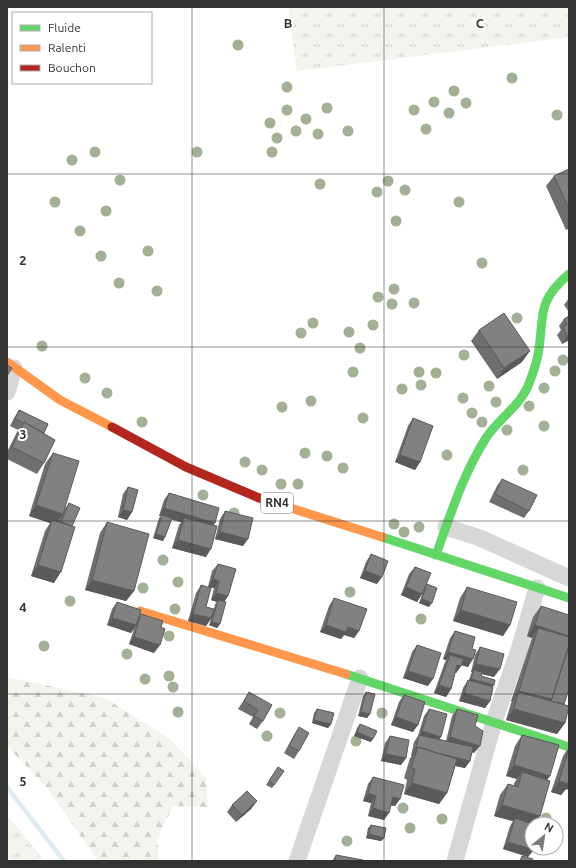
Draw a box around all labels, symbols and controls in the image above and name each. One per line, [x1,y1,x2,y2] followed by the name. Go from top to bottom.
[12,12,152,84] legend
[284,16,293,30] text: B
[476,16,485,30] text: C
[48,21,81,34] text: Fluide
[48,41,86,54] text: Ralenti
[48,61,96,74] text: Bouchon
[19,253,27,267] text: 2
[19,427,27,441] text: 3
[261,493,293,513] road number: RN4
[19,600,27,614] text: 4
[19,774,27,788] text: 5
[524,816,564,856] north arrow
[542,820,556,835] text: N

